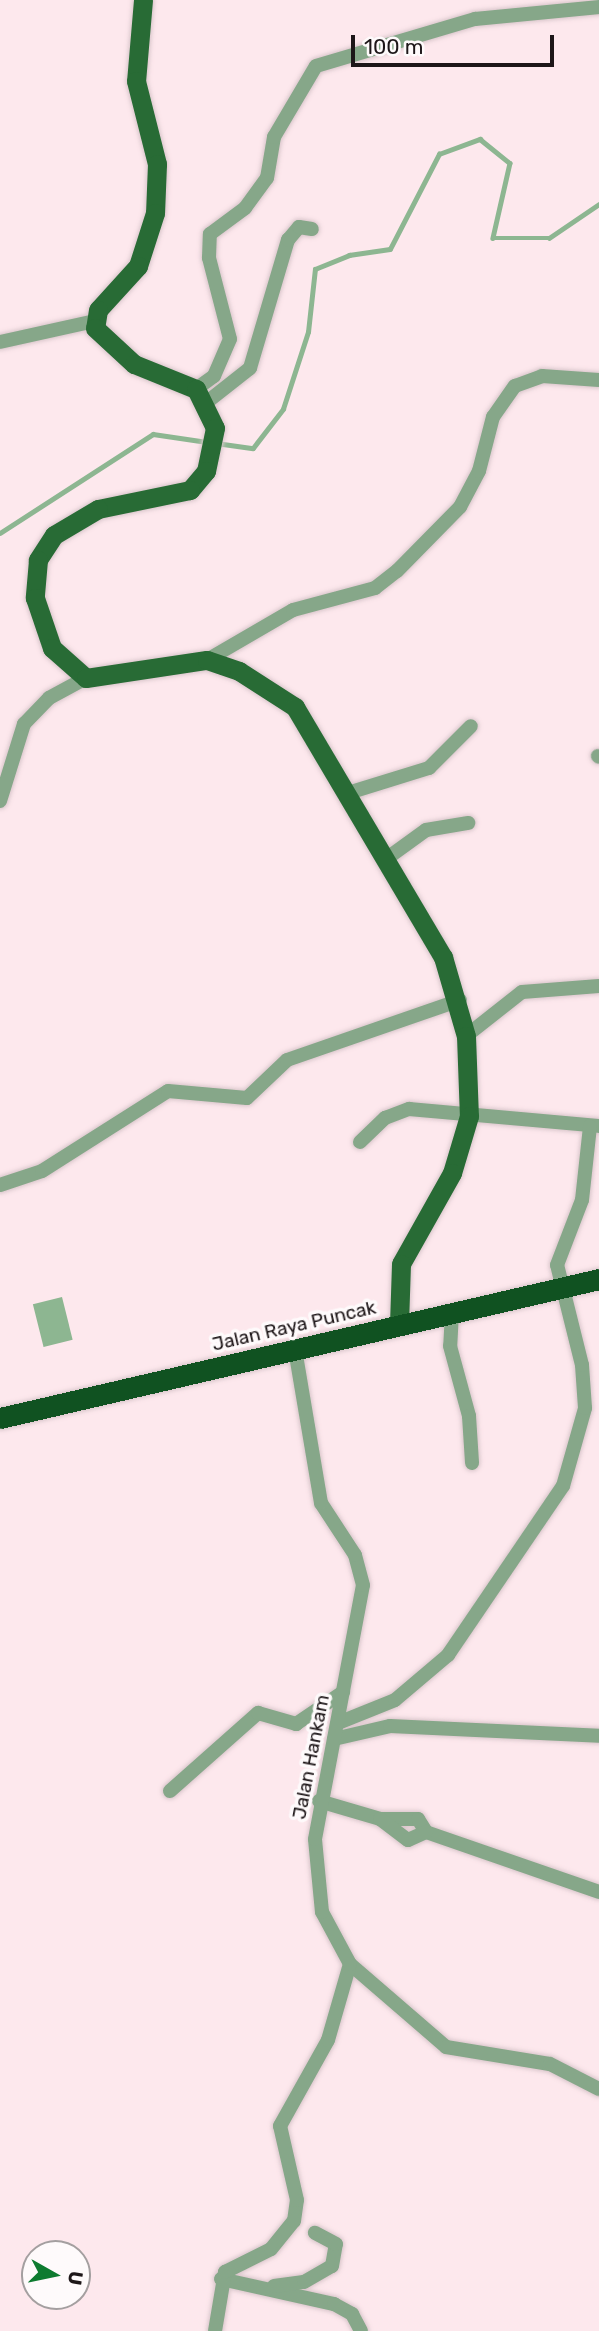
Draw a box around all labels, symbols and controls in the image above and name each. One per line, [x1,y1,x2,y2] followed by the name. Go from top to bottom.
[354,21,557,65] scale bar
[364,34,423,59] text: 100 m
[210,1296,378,1356] street label: Jalan Raya Puncak
[288,1693,334,1821] street label: Jalan Hankam
[21,2240,91,2310] north arrow
[63,2269,88,2287] text: U

